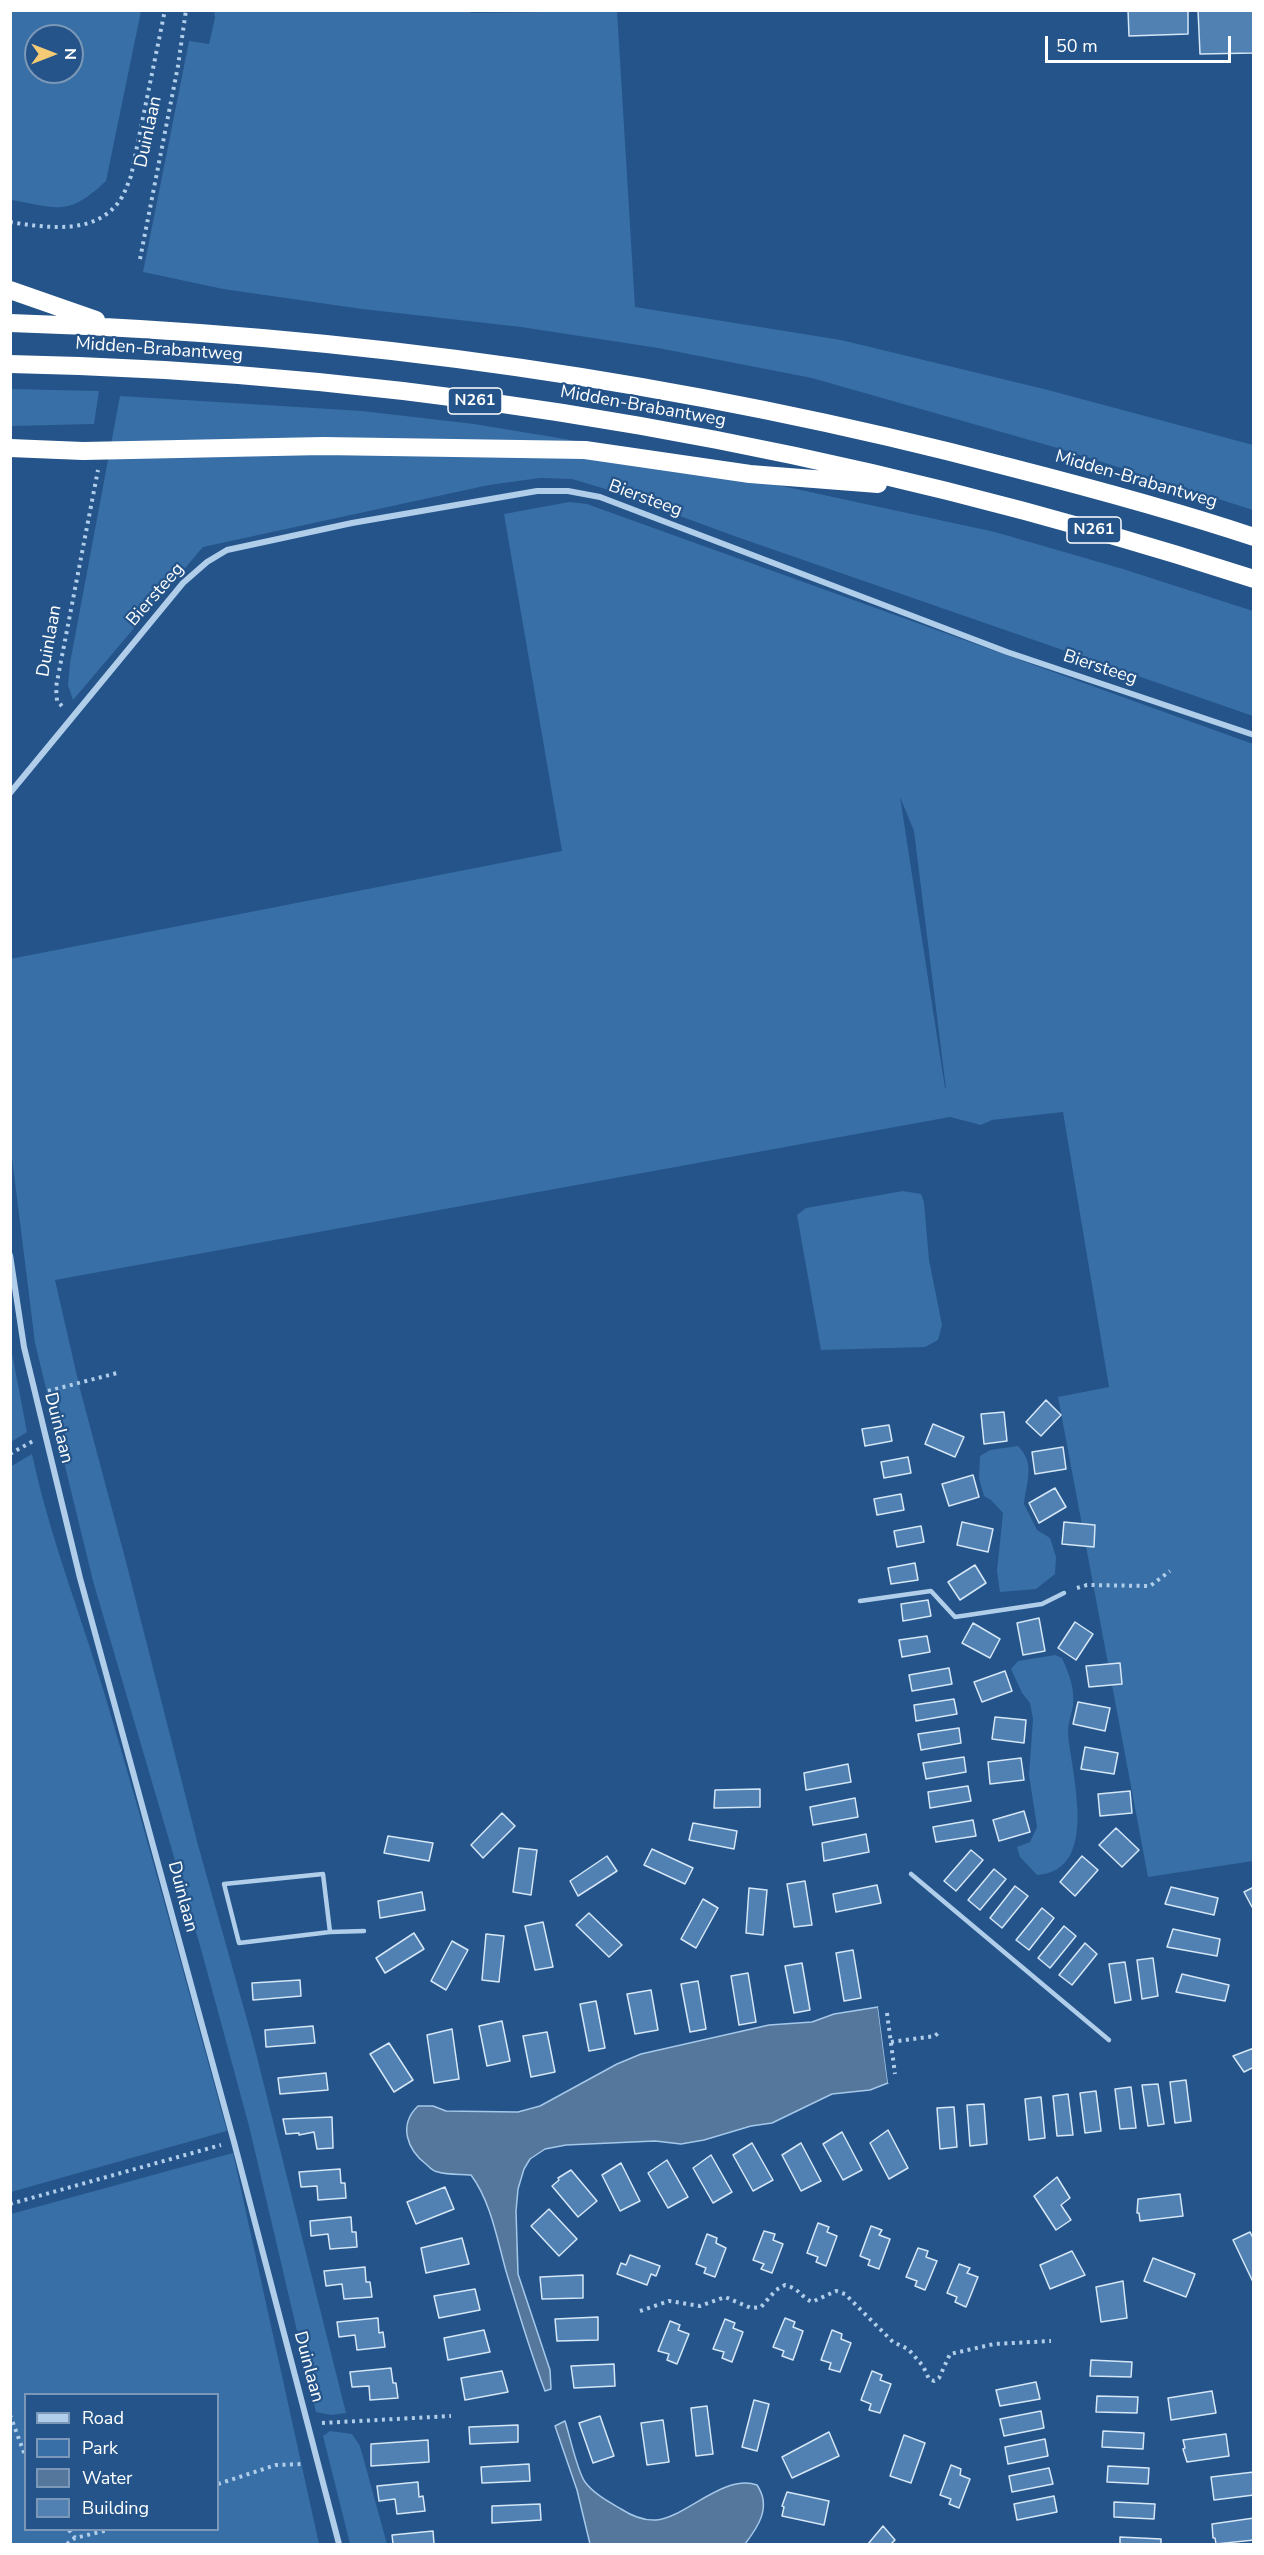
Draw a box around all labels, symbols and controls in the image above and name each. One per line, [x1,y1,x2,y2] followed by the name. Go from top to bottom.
[24,24,84,84] north arrow
[1048,24,1234,62] scale bar
[1056,34,1098,58] text: 50 m
[59,48,81,60] text: N
[131,94,167,170] street label: Duinlaan
[75,333,243,367] street label: Midden-Brabantweg
[558,382,728,432] street label: Midden-Brabantweg
[448,388,502,414] road number: N261
[1052,446,1220,514] street label: Midden-Brabantweg
[605,476,685,522] street label: Biersteeg
[1067,517,1121,543] road number: N261
[123,559,189,631] street label: Biersteeg
[33,603,67,679] street label: Duinlaan
[1060,646,1140,690] street label: Biersteeg
[39,1390,77,1466] street label: Duinlaan
[162,1859,202,1935] street label: Duinlaan
[288,2329,328,2405] street label: Duinlaan
[24,2393,219,2531] legend
[82,2406,124,2430] text: Road
[82,2436,118,2460] text: Park
[82,2466,133,2490] text: Water
[82,2496,149,2520] text: Building

